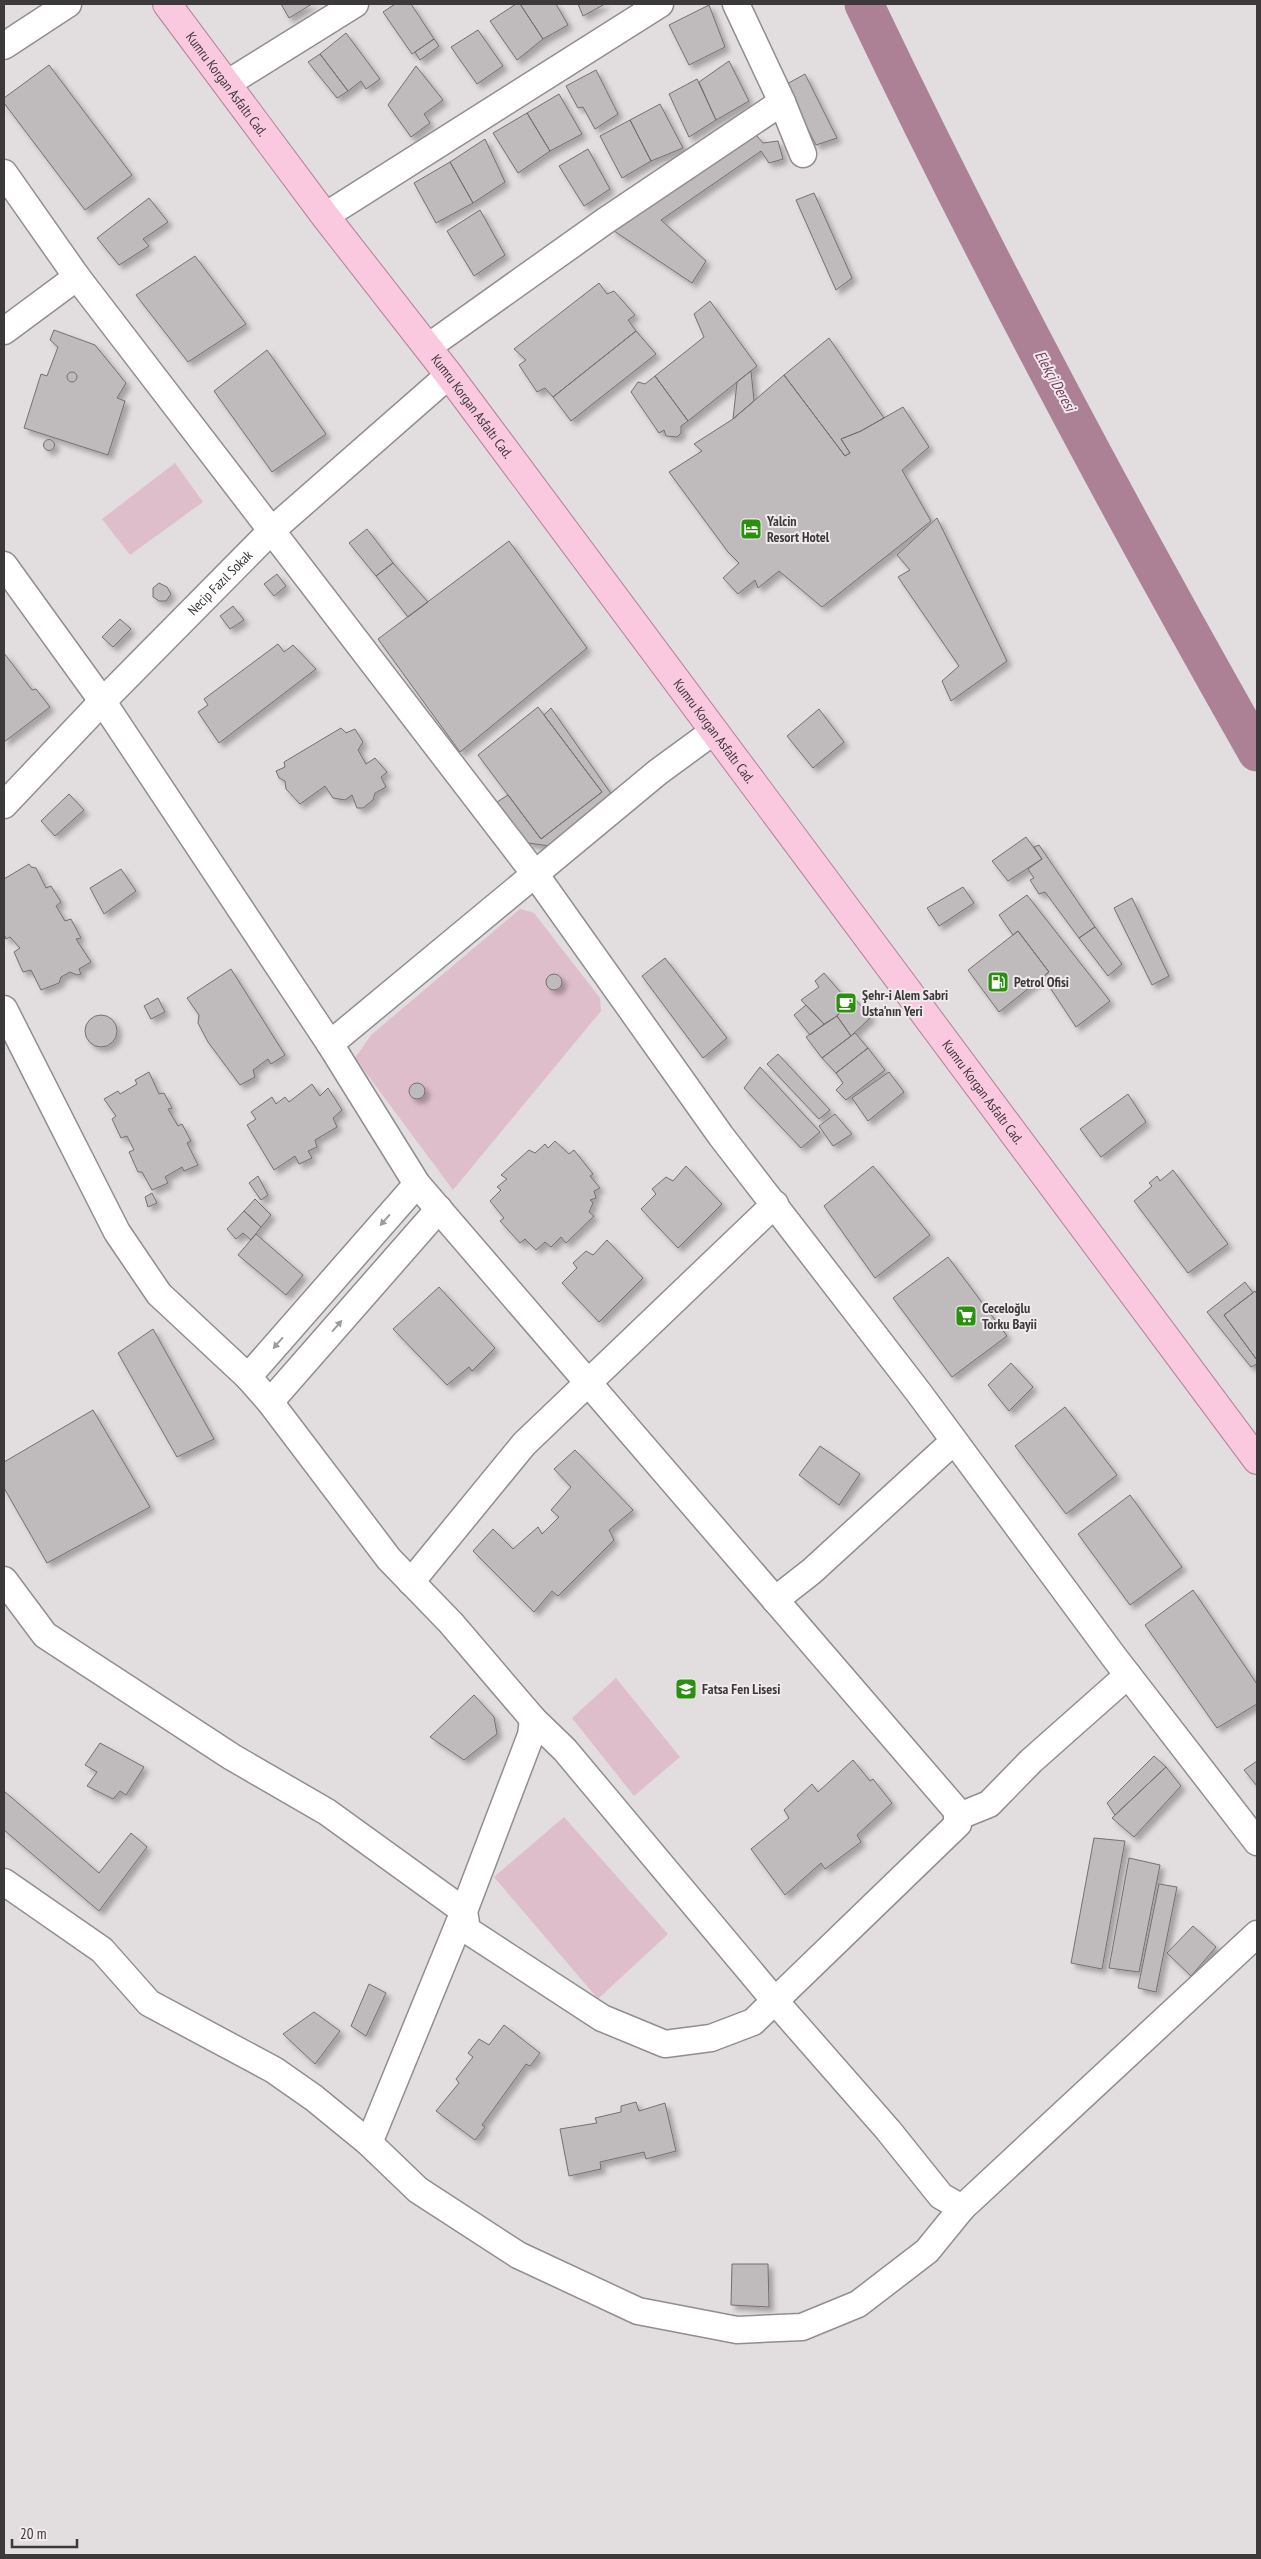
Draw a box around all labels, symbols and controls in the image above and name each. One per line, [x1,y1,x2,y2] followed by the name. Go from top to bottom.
[182,28,271,140] street label: Kumru Korgan Asfaltı Cad.
[1031,347,1081,416] water label: Elekçi Deresi
[427,351,517,462] street label: Kumru Korgan Asfaltı Cad.
[766,512,830,546] place label: Yalcin Resort Hotel
[739,517,763,541] hotel icon: Yalcin Resort Hotel
[184,546,256,619] street label: Necip Fazıl Sokak
[669,675,759,787] street label: Kumru Korgan Asfaltı Cad.
[986,970,1010,994] fuel station icon: Petrol Ofisi
[1014,973,1069,991] place label: Petrol Ofisi
[862,986,948,1020] place label: Şehr-i Alem Sabri Usta'nın Yeri
[834,991,858,1015] cafe icon: Şehr-i Alem Sabri Usta'nın Yeri
[938,1036,1028,1148] street label: Kumru Korgan Asfaltı Cad.
[380,1214,391,1227] one-way arrow
[982,1299,1037,1333] place label: Ceceloğlu Torku Bayii
[954,1304,978,1328] supermarket icon: Ceceloğlu Torku Bayii
[331,1320,343,1332] one-way arrow
[272,1336,284,1348] one-way arrow
[674,1677,698,1701] school or university icon: Fatsa Fen Lisesi
[702,1680,780,1698] place label: Fatsa Fen Lisesi
[12,2516,78,2548] scale bar
[20,2524,46,2543] text: 20 m

